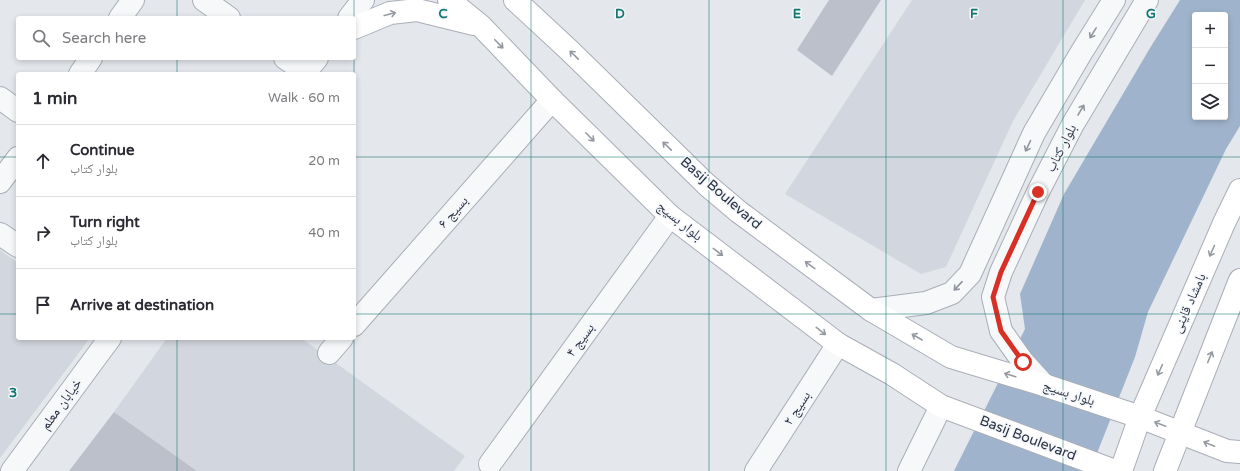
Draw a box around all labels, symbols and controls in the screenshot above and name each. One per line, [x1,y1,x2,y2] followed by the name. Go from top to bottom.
[438,6,448,22] text: C
[615,6,625,22] text: D
[793,6,801,22] text: E
[970,6,978,22] text: F
[1146,6,1156,22] text: G
[384,10,397,17] one-way arrow
[1192,12,1228,120] map controls
[1192,12,1228,48] button: +
[16,16,356,60] search box
[30,27,52,49] icon: search
[1089,27,1097,38] one-way arrow
[62,29,146,47] text: Search here
[494,39,504,49] one-way arrow
[1192,48,1228,84] button: −
[569,50,579,60] one-way arrow
[1192,84,1228,120] button: layers
[32,88,77,109] text: 1 min
[268,90,340,106] text: Walk · 60 m
[1078,104,1086,116] one-way arrow
[1042,121,1080,175] street label: بلوار کتاب
[585,132,595,142] one-way arrow
[1024,139,1031,151] one-way arrow
[70,141,134,159] text: Continue
[662,141,672,151] one-way arrow
[32,150,54,172] icon: ahead
[308,153,340,169] text: 20 m
[677,153,765,233] street label: Basij Boulevard
[70,161,118,177] text: بلوار کتاب
[1029,183,1047,201] route end
[434,192,473,232] street label: بسیج ۶
[653,197,706,245] street label: بلوار بسیج
[70,213,140,231] text: Turn right
[32,222,54,244] icon: right
[308,225,340,241] text: 40 m
[70,233,118,249] text: بلوار کتاب
[1208,245,1215,257] one-way arrow
[712,247,723,256] one-way arrow
[804,260,815,269] one-way arrow
[1168,270,1210,336] street label: بامشاد قاینی
[953,281,963,291] one-way arrow
[32,294,54,316] icon: arrive
[70,296,214,314] text: Arrive at destination
[562,320,599,361] street label: بسیج ۴
[815,327,826,335] one-way arrow
[912,333,924,341] one-way arrow
[1206,351,1214,363] one-way arrow
[1014,353,1032,371] route start
[1156,364,1163,376] one-way arrow
[1003,371,1016,378] one-way arrow
[37,375,86,434] street label: خیابان معلم
[1041,377,1097,410] street label: بلوار بسیج
[9,385,17,401] text: 3
[780,388,815,429] street label: بسیج ۲
[977,412,1079,464] street label: Basij Boulevard
[1154,420,1166,428] one-way arrow
[1204,439,1216,447] one-way arrow

